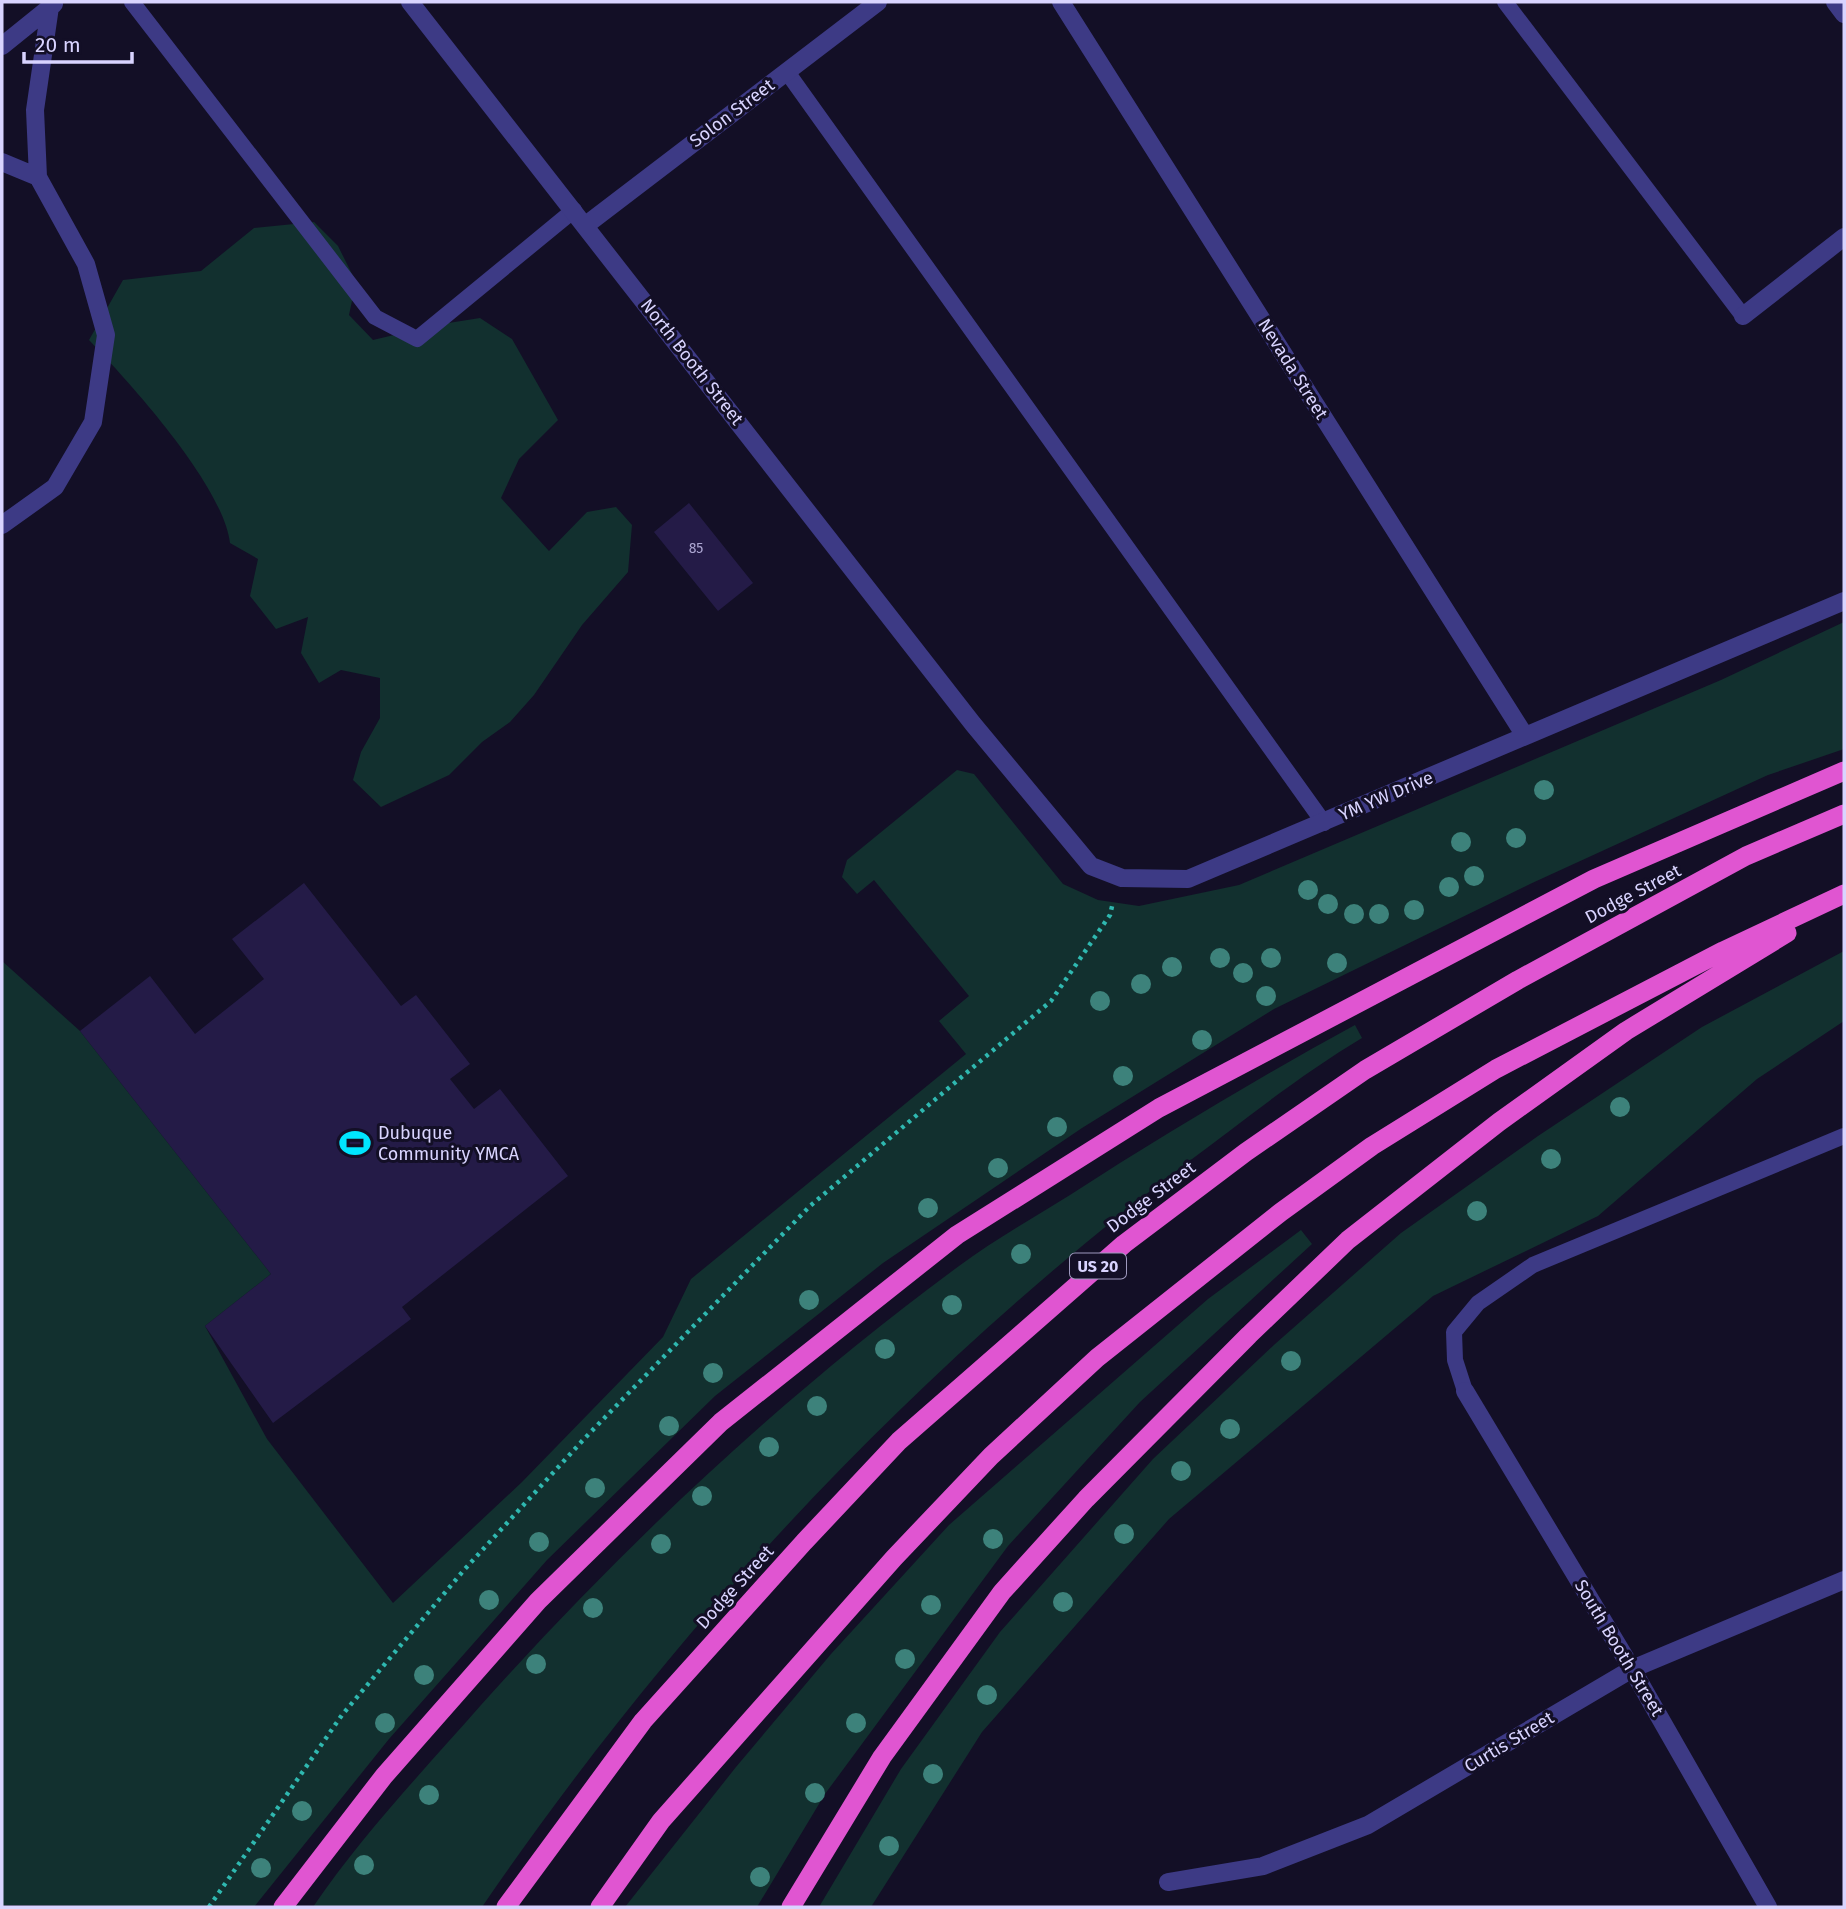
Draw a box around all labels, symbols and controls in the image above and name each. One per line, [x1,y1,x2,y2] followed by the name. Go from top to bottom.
[24,21,133,65] scale bar
[35,32,81,58] text: 20 m
[685,74,779,152] street label: Solon Street
[636,294,748,430] street label: North Booth Street
[1253,315,1333,424] street label: Nevada Street
[689,540,703,557] house number: 85
[1336,766,1436,826] street label: YM YW Drive
[1581,859,1685,928] street label: Dodge Street
[378,1122,520,1165] place label: Dubuque Community YMCA
[338,1126,372,1160] sports icon: Dubuque Community YMCA
[1102,1156,1200,1237] street label: Dodge Street
[1070,1254,1126,1278] road number: US 20
[692,1540,779,1634] street label: Dodge Street
[1570,1576,1669,1721] street label: South Booth Street
[1460,1706,1558,1777] street label: Curtis Street

